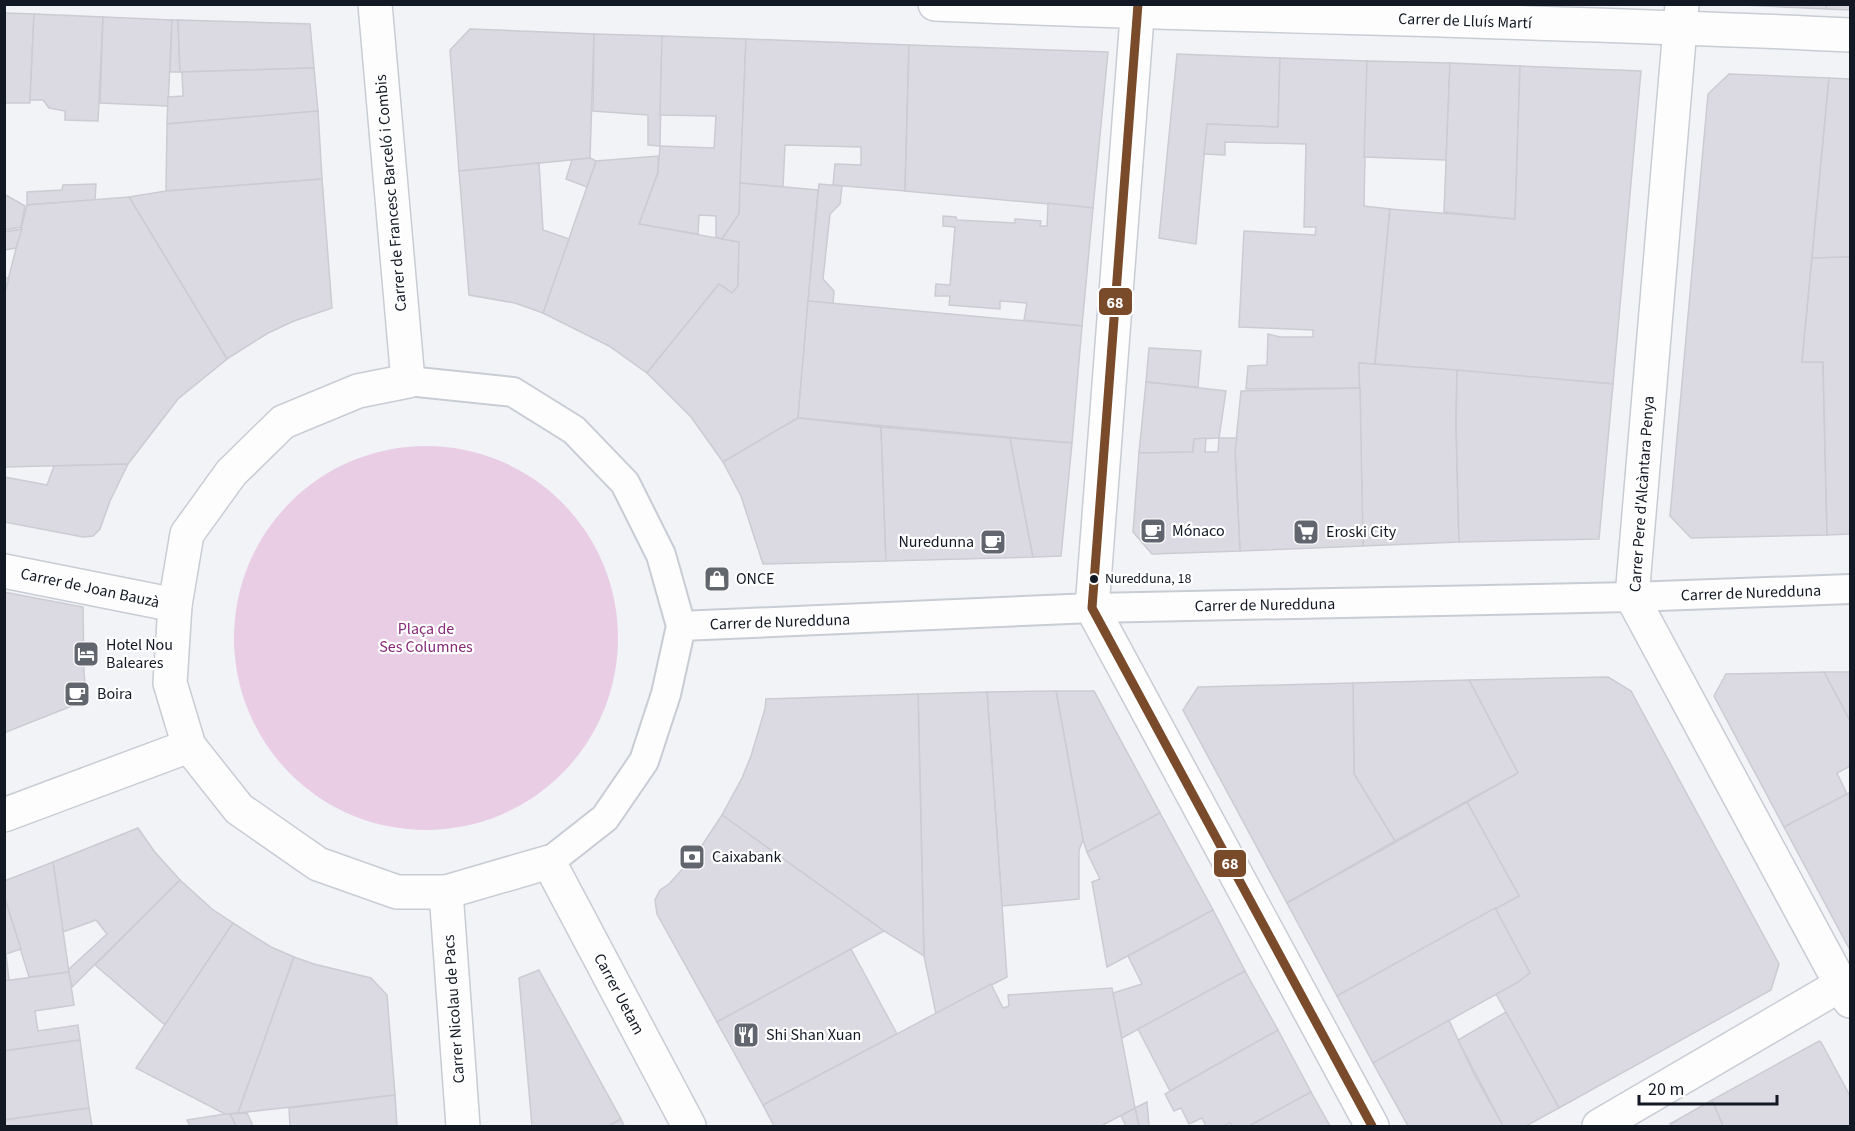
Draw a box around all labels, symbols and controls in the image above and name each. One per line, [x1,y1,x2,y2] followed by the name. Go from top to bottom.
[1398,8,1533,34] street label: Carrer de Lluís Martí
[370,73,412,312] street label: Carrer de Francesc Barceló i Combis
[1098,287,1133,316] line badge: 68
[1107,292,1123,314] text: 68
[1624,395,1660,593] street label: Carrer Pere d'Alcàntara Penya
[1138,516,1168,546] cafe icon: Mónaco
[1291,517,1321,547] supermarket icon: Eroski City
[1172,520,1225,542] place label: Mónaco
[1326,521,1397,543] place label: Eroski City
[978,527,1008,557] cafe icon: Nuredunna
[898,531,974,553] place label: Nuredunna
[18,563,162,613] street label: Carrer de Joan Bauzà
[702,564,732,594] shop icon: ONCE
[736,568,775,590] place label: ONCE
[1105,569,1191,589] place label: Nuredduna, 18
[1088,573,1100,585] marker: Nuredduna, 18
[1680,580,1822,606] street label: Carrer de Nuredduna
[1195,593,1335,617] street label: Carrer de Nuredduna
[709,609,851,635] street label: Carrer de Nuredduna
[379,618,473,658] park label: Plaça de Ses Columnes
[106,634,173,674] place label: Hotel Nou Baleares
[71,639,101,669] hotel icon: Hotel Nou Baleares
[62,679,92,709] cafe icon: Boira
[97,683,132,705] place label: Boira
[677,842,707,872] bank icon: Caixabank
[712,846,782,868] place label: Caixabank
[1213,849,1247,878] line badge: 68
[1222,853,1238,875] text: 68
[438,934,470,1084] street label: Carrer Nicolau de Pacs
[588,949,650,1039] street label: Carrer Uetam
[731,1020,761,1050] restaurant icon: Shi Shan Xuan
[766,1024,861,1046] place label: Shi Shan Xuan
[1639,1068,1777,1106] scale bar
[1648,1077,1684,1102] text: 20 m

